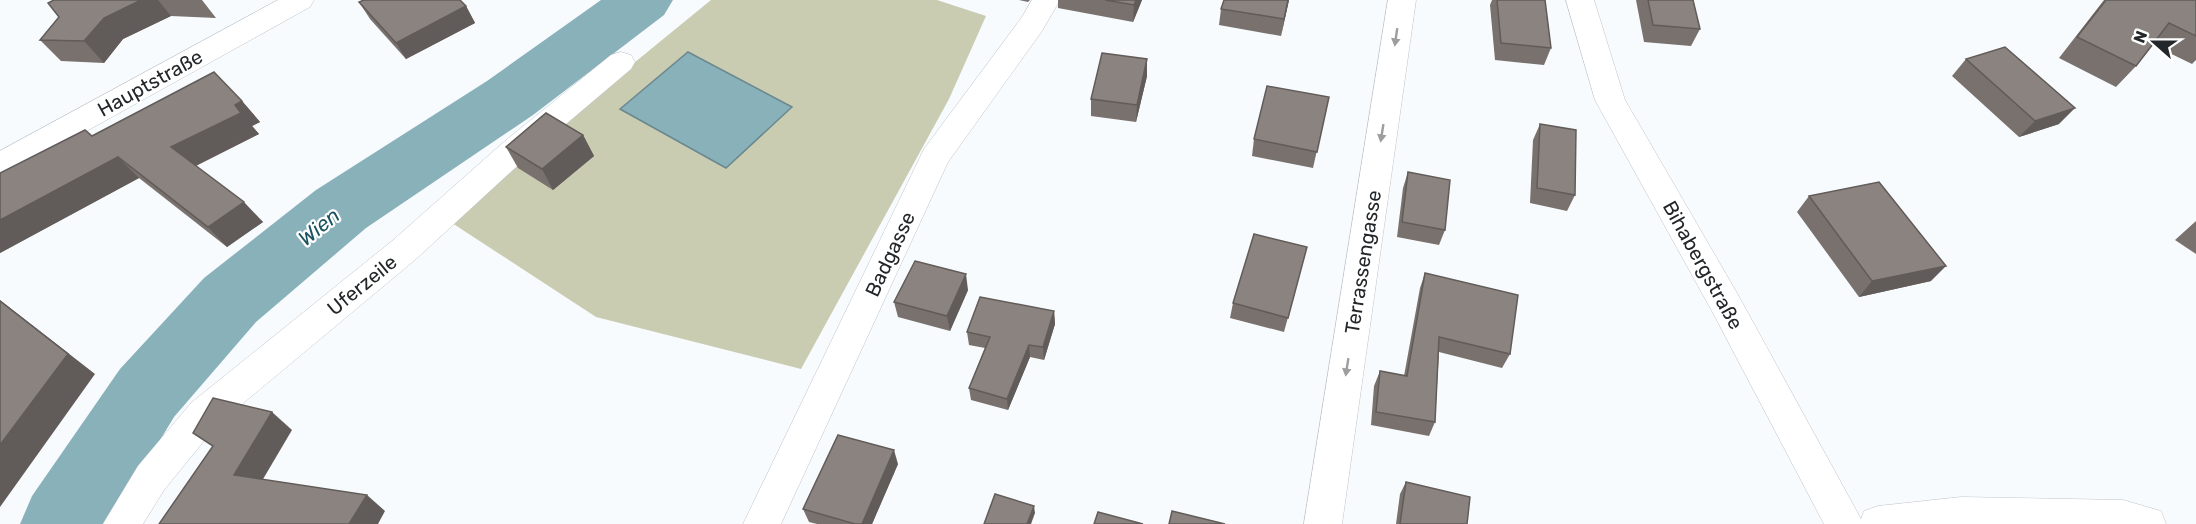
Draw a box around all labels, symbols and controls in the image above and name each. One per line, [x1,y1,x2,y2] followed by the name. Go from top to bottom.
[2124,12,2184,72] north arrow
[1392,28,1401,47] one-way arrow
[2130,28,2151,46] text: N
[93,44,207,122] street label: Hauptstraße
[1378,123,1387,142] one-way arrow
[1340,188,1386,336] street label: Terrassengasse
[1658,197,1748,333] street label: Bihabergstraße
[293,202,344,251] water label: Wien
[860,208,920,300] street label: Badgasse
[322,250,402,320] street label: Uferzeile
[1342,358,1351,377] one-way arrow

